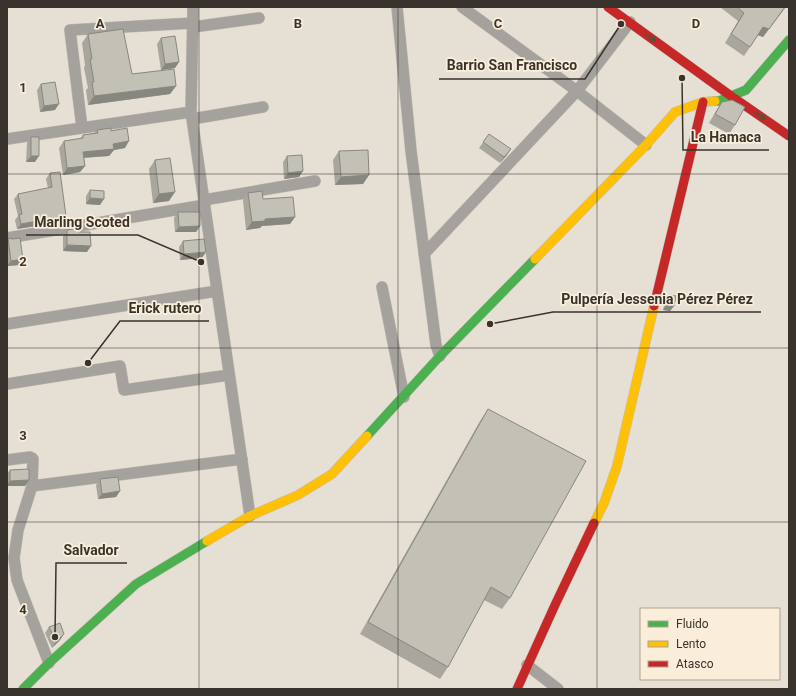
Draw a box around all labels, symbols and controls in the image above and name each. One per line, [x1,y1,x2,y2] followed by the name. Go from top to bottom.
[96,16,105,31] text: A
[294,16,302,31] text: B
[494,16,503,31] text: C
[692,16,700,31] text: D
[645,34,656,42] one-way arrow
[439,53,585,79] callout: Barrio San Francisco
[447,57,577,73] text: Barrio San Francisco
[19,80,27,95] text: 1
[754,112,765,120] one-way arrow
[683,124,769,150] callout: La Hamaca
[691,129,762,145] text: La Hamaca
[26,209,138,235] callout: Marling Scoted
[34,214,130,230] text: Marling Scoted
[19,254,27,269] text: 2
[553,286,761,312] callout: Pulpería Jessenia Pérez Pérez
[561,291,753,307] text: Pulpería Jessenia Pérez Pérez
[120,295,209,321] callout: Erick rutero
[128,300,202,316] text: Erick rutero
[19,428,27,443] text: 3
[56,537,127,563] callout: Salvador
[63,542,119,558] text: Salvador
[19,602,27,617] text: 4
[640,608,780,680] legend
[676,617,709,631] text: Fluido
[676,637,706,651] text: Lento
[676,657,714,671] text: Atasco

